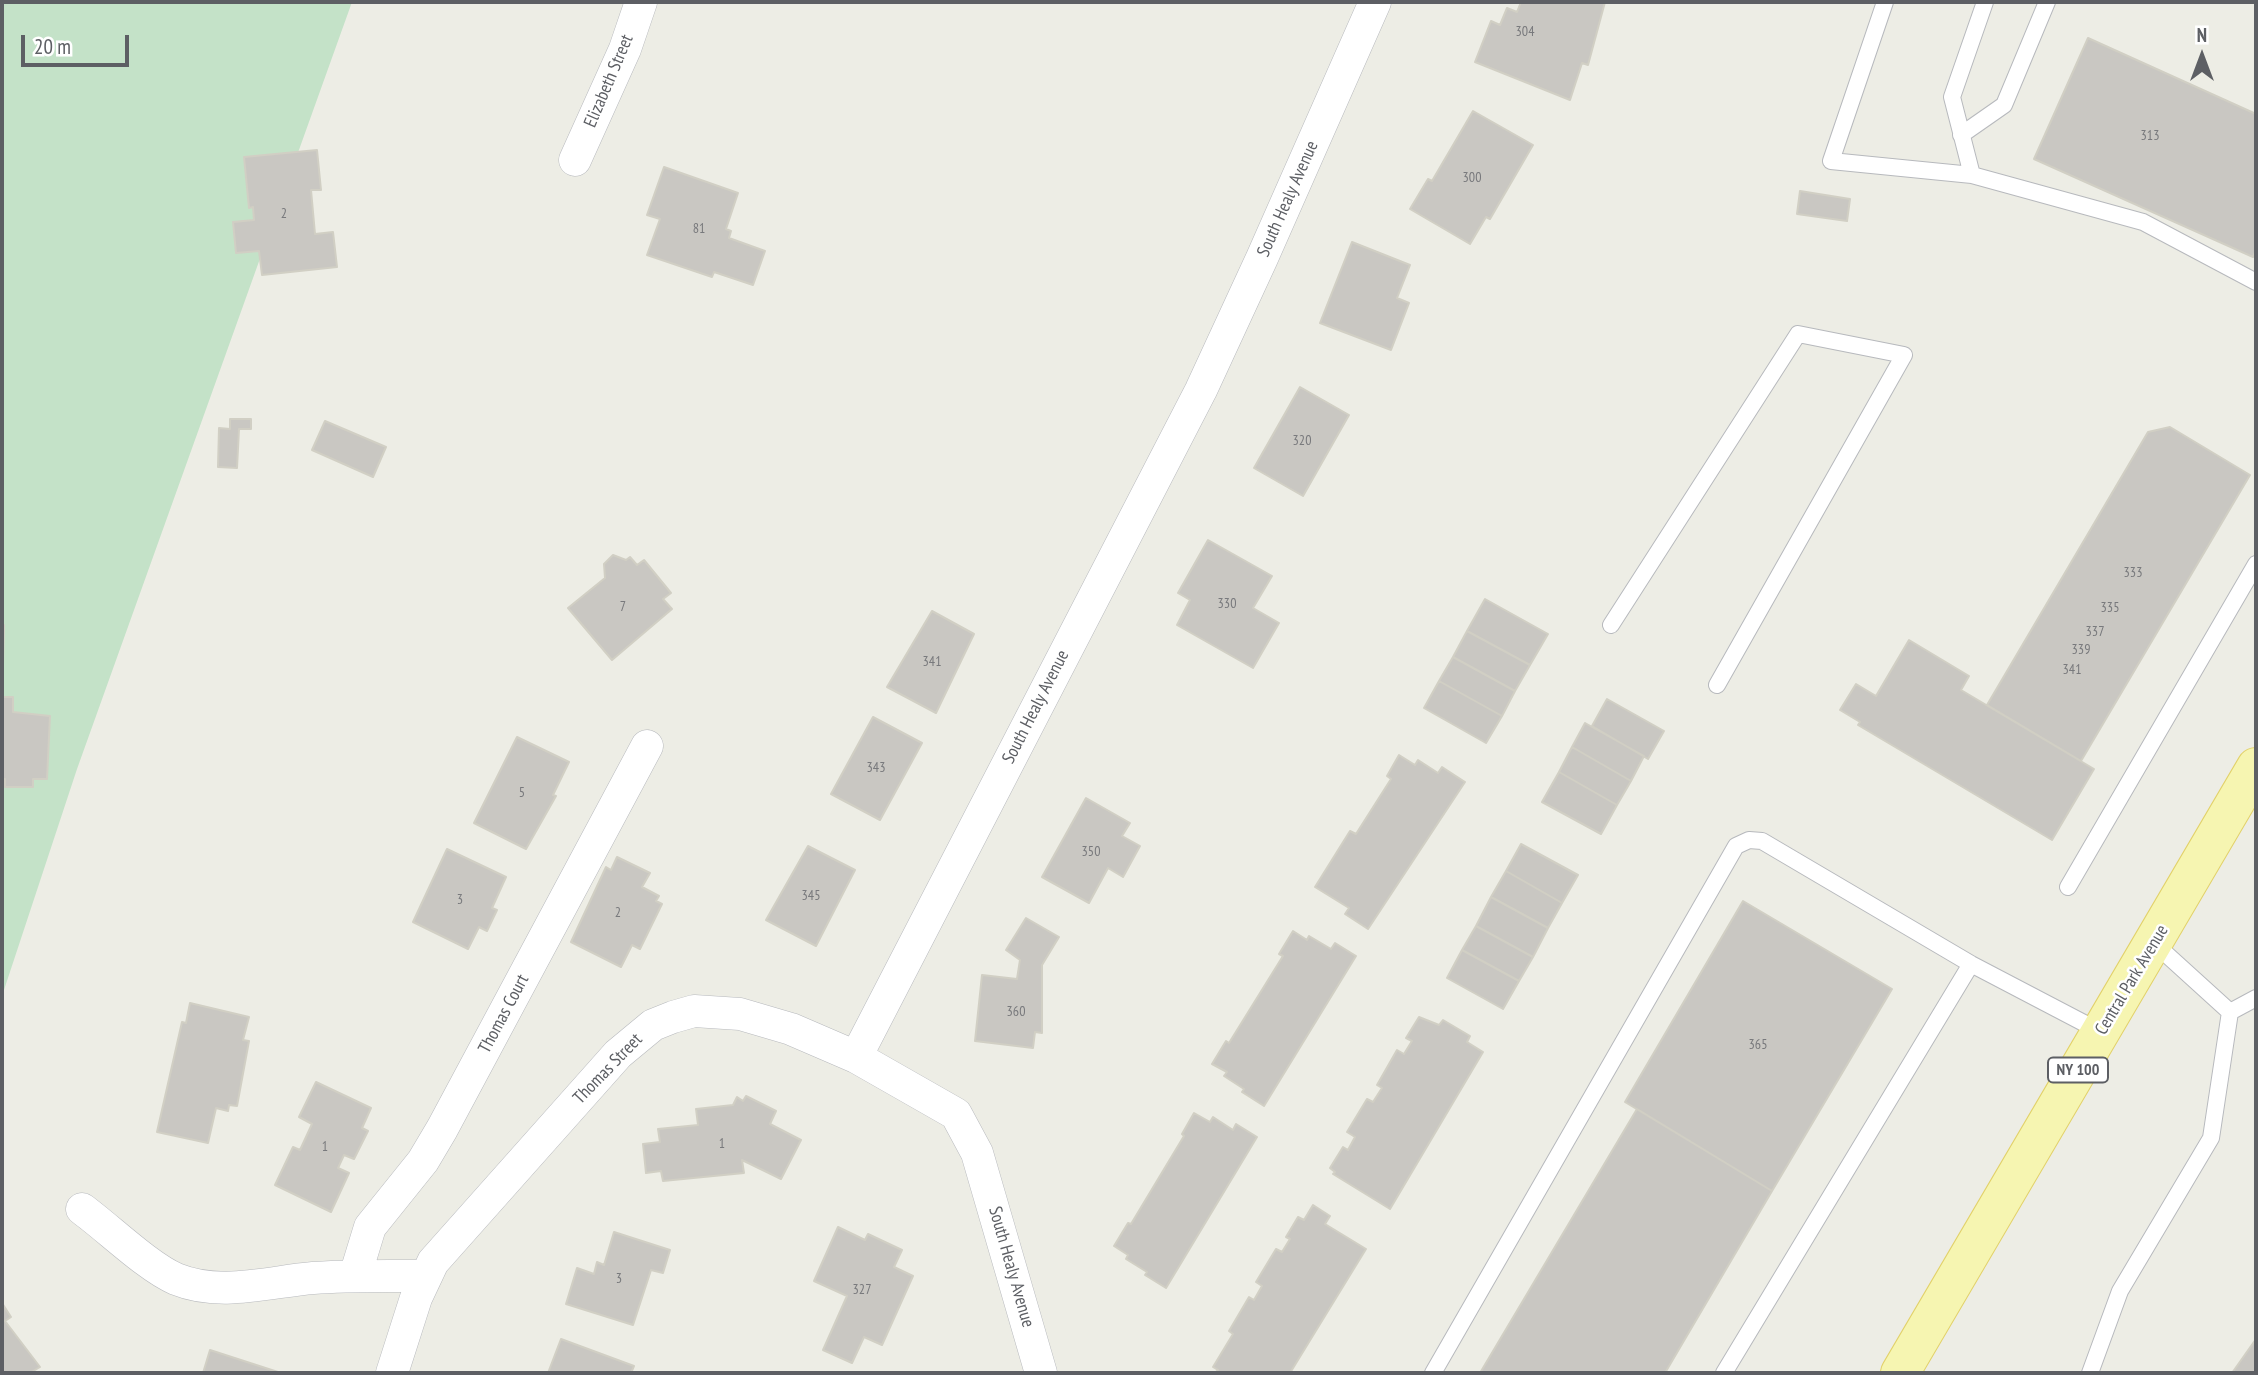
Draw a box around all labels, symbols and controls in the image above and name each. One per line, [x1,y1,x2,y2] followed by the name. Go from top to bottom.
[24,21,133,65] scale bar
[2167,21,2237,91] north arrow
[2197,23,2207,47] text: N
[1516,24,1534,40] house number: 304
[580,31,638,131] street label: Elizabeth Street
[34,33,71,60] text: 20 m
[2141,128,2159,144] house number: 313
[1253,138,1323,260] street label: South Healy Avenue
[1463,170,1481,186] house number: 300
[281,206,287,222] house number: 2
[693,221,705,237] house number: 81
[1293,433,1311,449] house number: 320
[2124,565,2142,581] house number: 333
[1218,596,1236,612] house number: 330
[620,599,626,615] house number: 7
[2101,600,2119,616] house number: 335
[2086,624,2104,640] house number: 337
[2072,642,2090,658] house number: 339
[998,647,1074,767] street label: South Healy Avenue
[923,654,941,670] house number: 341
[2063,662,2081,678] house number: 341
[867,760,885,776] house number: 343
[519,785,525,801] house number: 5
[1082,844,1100,860] house number: 350
[802,888,820,904] house number: 345
[457,892,463,908] house number: 3
[615,905,621,921] house number: 2
[2091,921,2173,1039] street label: Central Park Avenue
[474,971,534,1057] street label: Thomas Court
[1007,1004,1025,1020] house number: 360
[569,1029,647,1109] street label: Thomas Street
[1749,1037,1767,1053] house number: 365
[2048,1058,2108,1082] road number: NY 100
[719,1136,725,1152] house number: 1
[322,1139,328,1155] house number: 1
[983,1204,1039,1330] street label: South Healy Avenue
[616,1271,622,1287] house number: 3
[853,1282,871,1298] house number: 327

